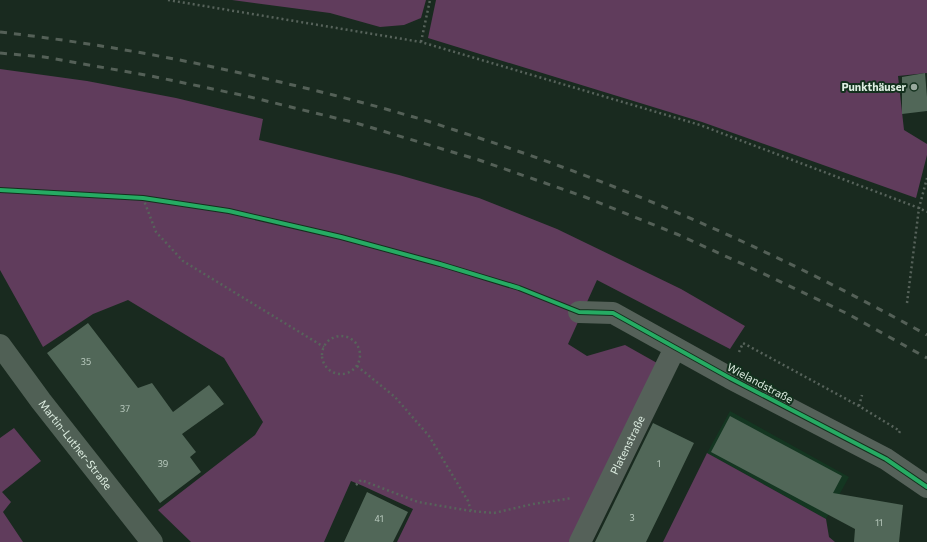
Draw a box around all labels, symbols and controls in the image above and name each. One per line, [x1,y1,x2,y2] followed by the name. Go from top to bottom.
[841,80,906,93] place label: Punkthäuser
[909,82,919,92] marker: Punkthäuser
[81,356,91,367] house number: 35
[725,360,796,406] street label: Wielandstraße
[36,397,115,492] street label: Martin-Luther-Straße
[120,403,130,414] house number: 37
[607,413,647,476] street label: Platenstraße
[158,458,168,469] house number: 39
[657,458,661,469] house number: 1
[629,512,635,523] house number: 3
[375,513,383,524] house number: 41
[875,517,883,528] house number: 11

